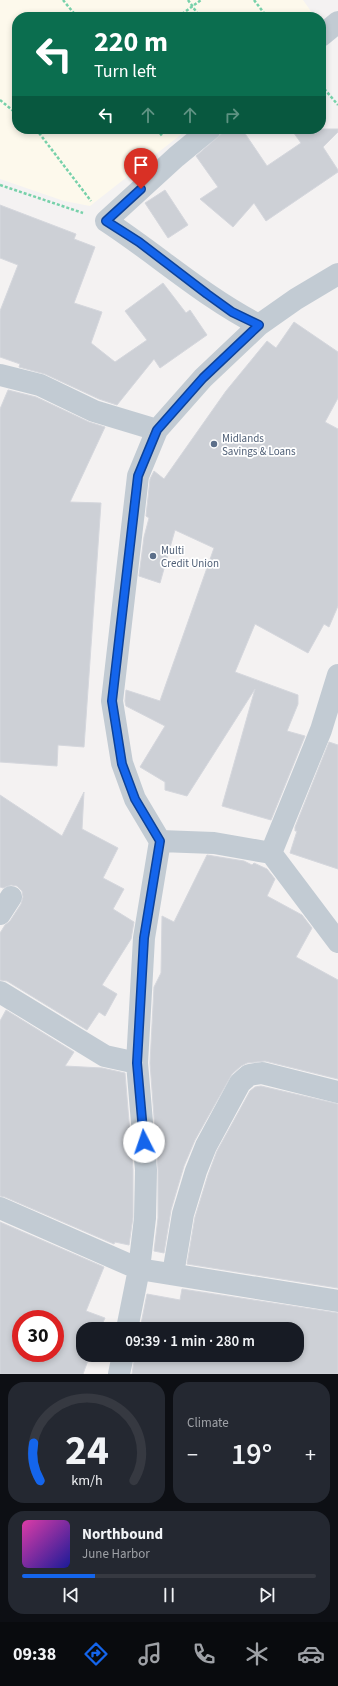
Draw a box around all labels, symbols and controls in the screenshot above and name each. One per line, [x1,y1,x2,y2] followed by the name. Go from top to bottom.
[94,22,168,62] text: 220 m
[28,28,80,80] icon: left
[94,59,156,84] text: Turn left
[95,104,117,126] icon: left
[137,104,159,126] icon: ahead
[179,104,201,126] icon: ahead
[221,104,243,126] icon: right
[124,148,158,189] pin
[130,154,152,176] icon: arrive
[222,431,296,459] place label: Midlands Savings & Loans
[209,439,219,449] marker: Midlands Savings & Loans
[161,543,219,571] place label: Multi Credit Union
[148,551,158,561] marker: Multi Credit Union
[123,1121,165,1163] position arrow
[12,1310,64,1362] speed limit sign: 30
[125,1331,255,1352] text: 09:39 · 1 min · 280 m
[187,1414,229,1432] text: Climate
[65,1420,108,1480] text: 24
[231,1433,272,1476] text: 19°
[187,1439,198,1471] text: −
[305,1439,316,1471] text: +
[71,1469,102,1490] text: km/h
[82,1524,163,1545] text: Northbound
[82,1545,150,1563] text: June Harbor
[60,1584,82,1606] icon: previous
[158,1584,180,1606] icon: pause
[256,1584,278,1606] icon: next
[82,1640,110,1668] icon: directions
[136,1640,164,1668] icon: music
[190,1640,218,1668] icon: phone
[243,1640,271,1668] icon: climate
[297,1640,325,1668] icon: car
[13,1642,56,1667] text: 09:38

